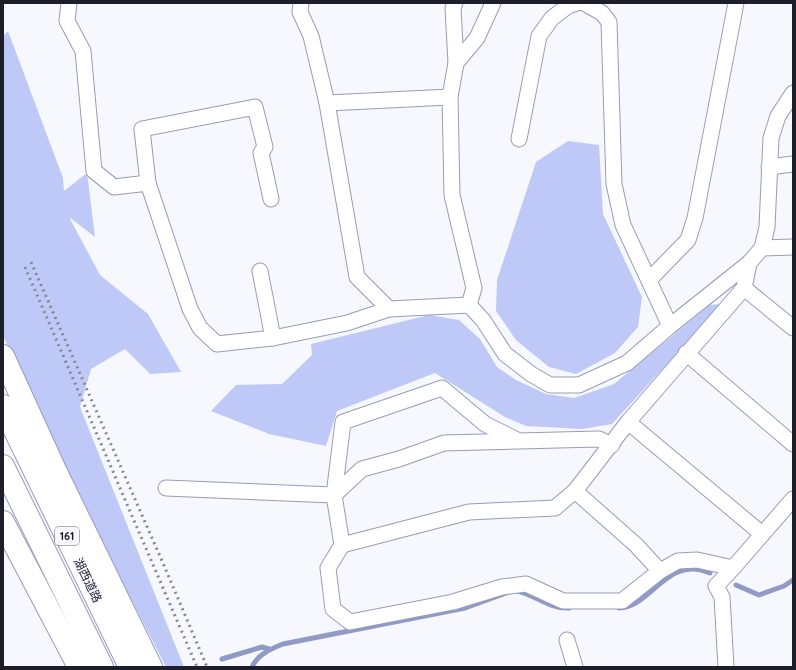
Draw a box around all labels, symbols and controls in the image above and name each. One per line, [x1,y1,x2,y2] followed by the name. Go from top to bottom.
[55,527,79,545] road number: 161
[71,555,105,605] street label: 湖西道路

